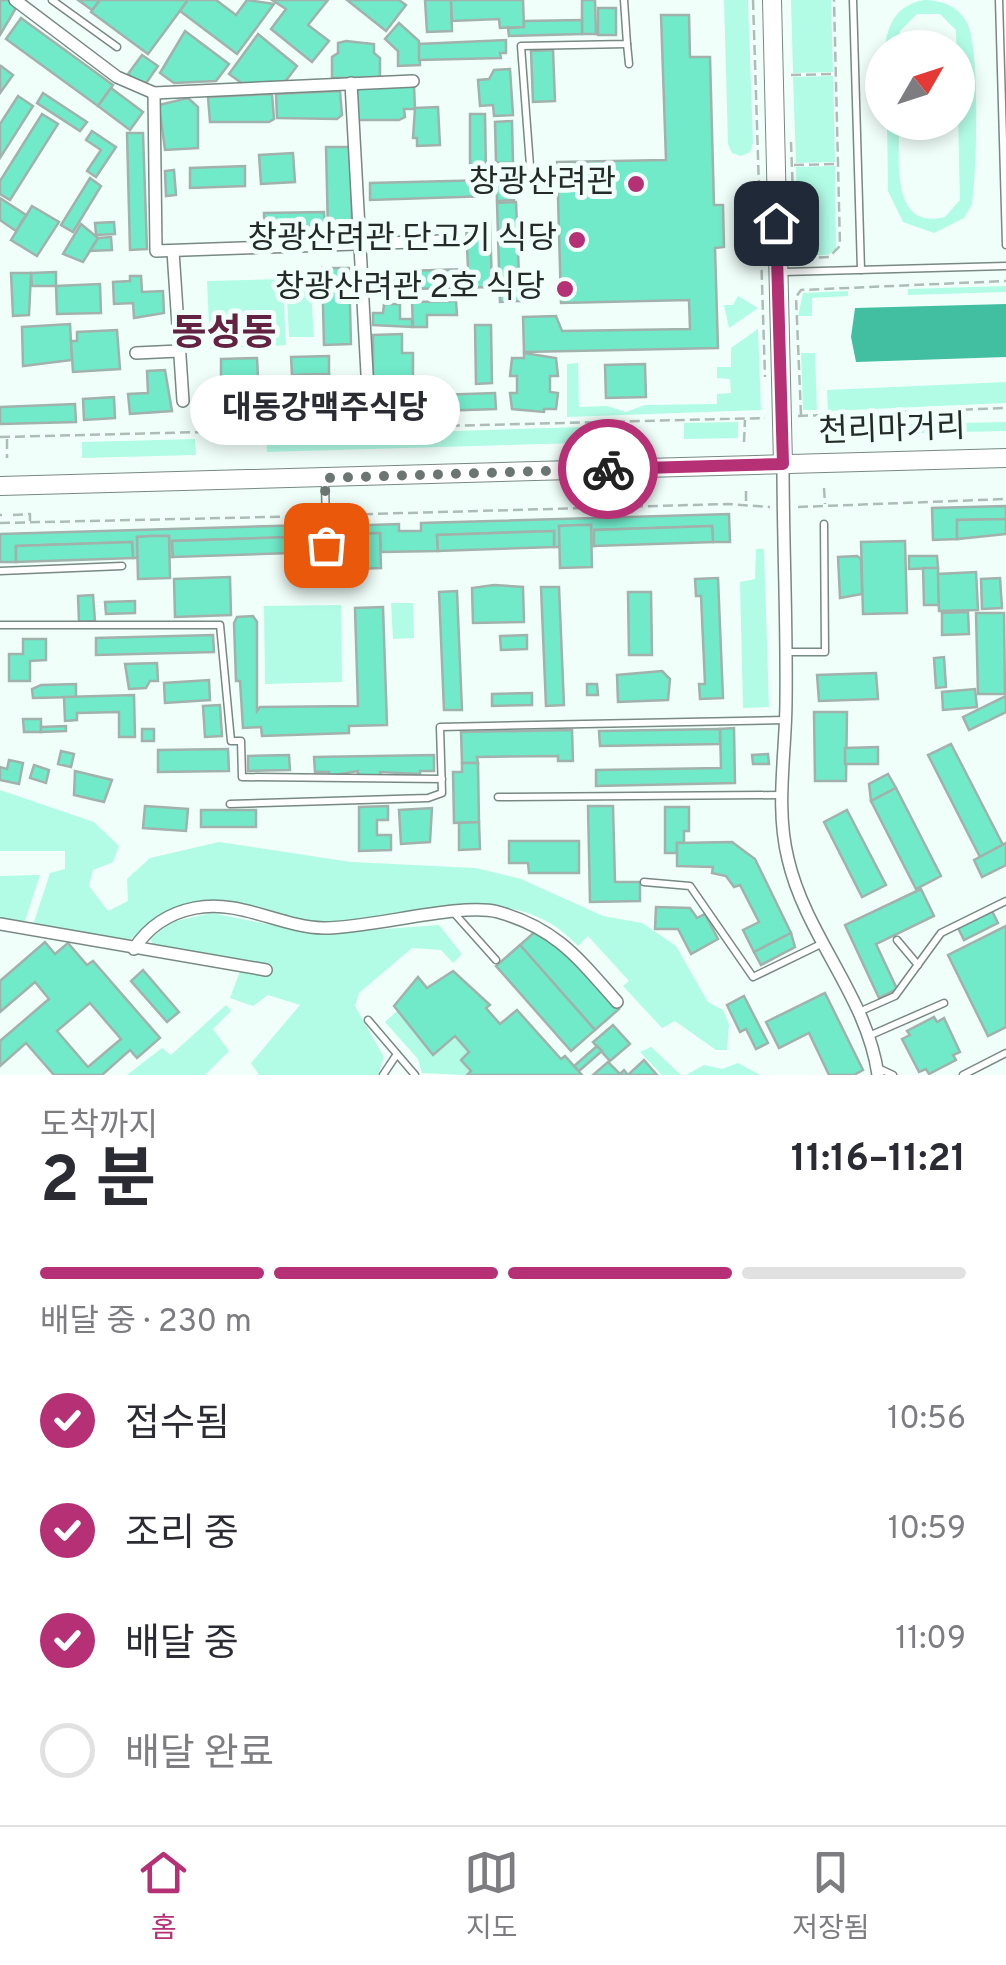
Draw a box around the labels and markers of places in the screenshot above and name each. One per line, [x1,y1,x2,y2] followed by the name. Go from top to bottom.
[469,164,616,204] place label: 창광산려관
[625,173,647,195] marker: 창광산려관
[734,181,819,266] pin
[248,220,557,260] place label: 창광산려관 단고기 식당
[566,229,588,251] marker: 창광산려관 단고기 식당
[275,269,545,309] place label: 창광산려관 2호 식당
[554,278,576,300] marker: 창광산려관 2호 식당
[191,375,461,445] callout: 대동강맥주식당
[284,503,369,588] pin

